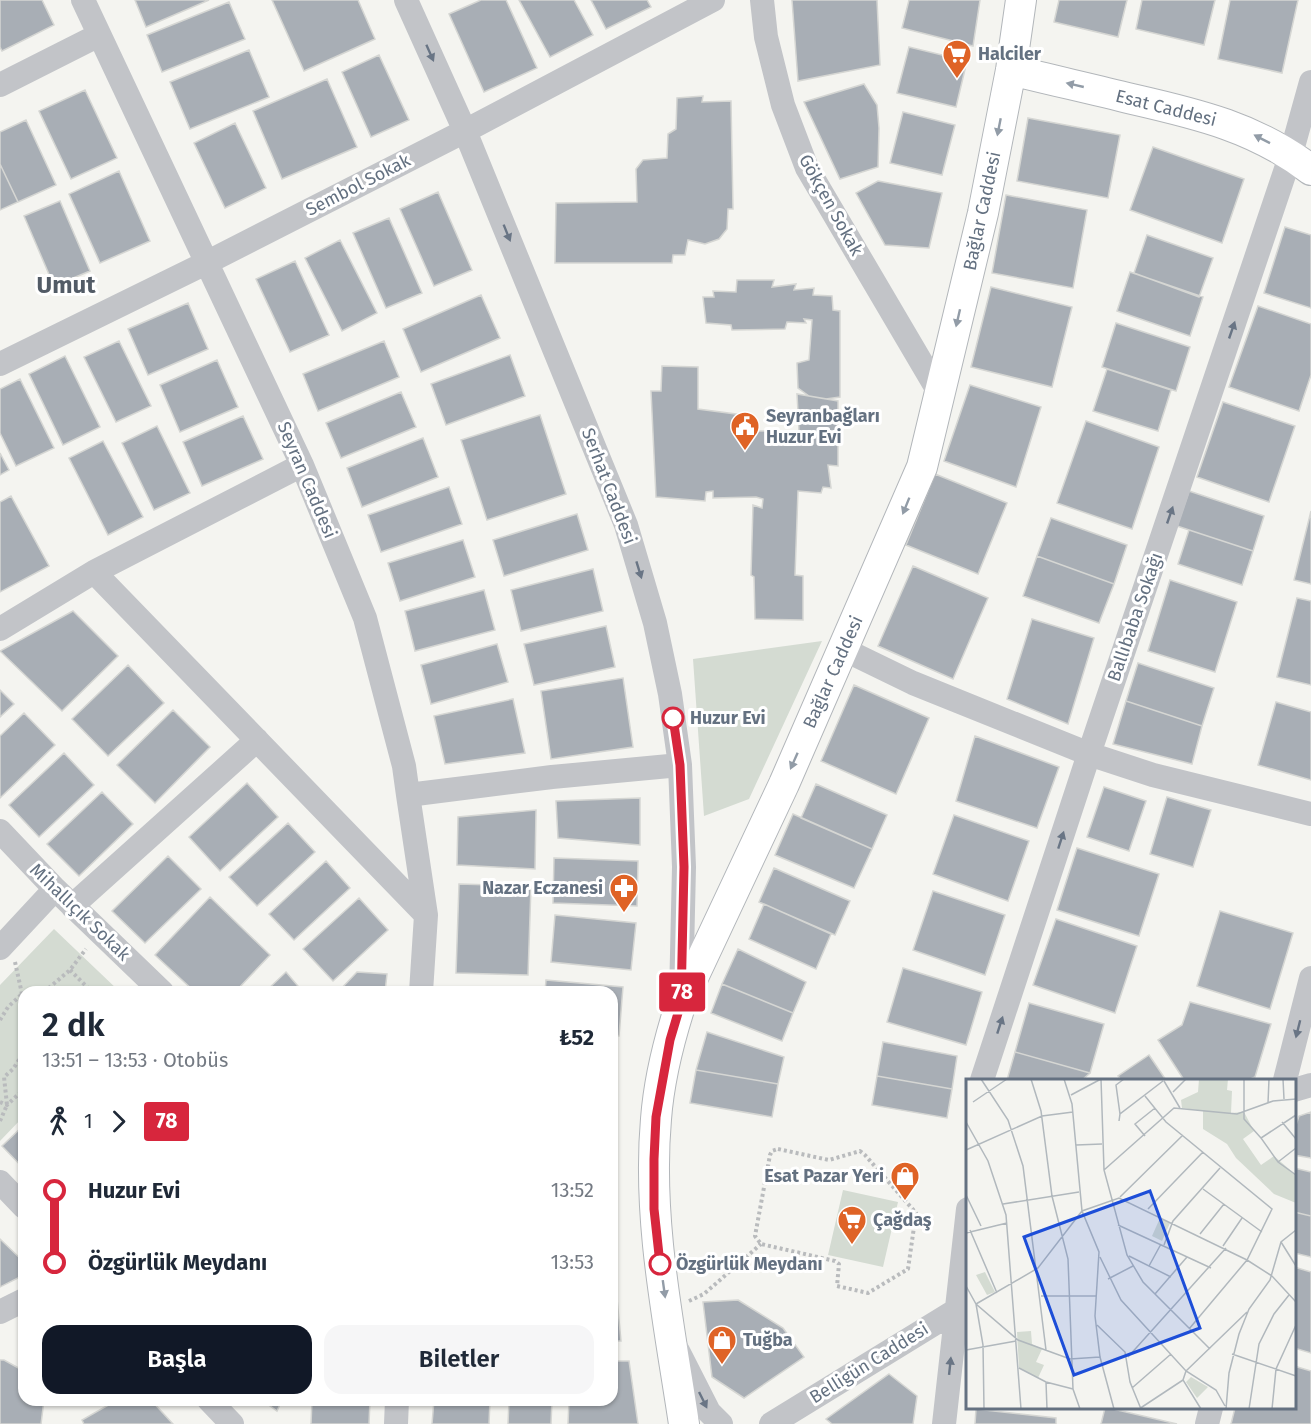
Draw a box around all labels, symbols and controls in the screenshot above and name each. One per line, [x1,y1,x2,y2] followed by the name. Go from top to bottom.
[941,38,973,80] supermarket icon: Halciler
[978,43,1042,65] place label: Halciler
[426,45,435,62] one-way arrow
[1065,80,1084,90] one-way arrow
[1113,85,1219,131] street label: Esat Caddesi
[994,118,1003,137] one-way arrow
[1253,134,1270,144] one-way arrow
[302,149,415,221] street label: Sembol Sokak
[959,149,1005,273] street label: Bağlar Caddesi
[794,150,868,260] street label: Gökçen Sokak
[502,224,512,242] one-way arrow
[37,271,96,299] district label: Umut
[953,309,962,328] one-way arrow
[1227,321,1237,339] one-way arrow
[766,405,880,448] place label: Seyranbağları Huzur Evi
[729,410,761,452] public building icon: Seyranbağları Huzur Evi
[273,418,341,542] street label: Seyran Caddesi
[577,425,641,547] street label: Serhat Caddesi
[901,497,911,515] one-way arrow
[1165,506,1175,524] one-way arrow
[1103,550,1167,684] street label: Ballıbaba Sokağı
[635,562,644,580] one-way arrow
[798,612,868,732] street label: Bağlar Caddesi
[662,707,684,729] marker: Huzur Evi
[690,707,766,729] place label: Huzur Evi
[789,752,798,770] one-way arrow
[1057,831,1067,849] one-way arrow
[25,859,135,966] street label: Mihallıçık Sokak
[608,872,640,914] pharmacy icon: Nazar Eczanesi
[482,877,603,899] place label: Nazar Eczanesi
[655,972,709,1012] line badge: 78
[671,979,693,1005] text: 78
[42,1005,105,1045] text: 2 dk
[996,1016,1006,1034] one-way arrow
[1292,1020,1302,1038] one-way arrow
[559,1024,594,1051] text: ₺52
[42,1048,228,1072] text: 13:51 – 13:53 · Otobüs
[966,1079,1296,1409] inset map
[42,1105,75,1138] icon: walk
[102,1105,135,1138] icon: forward
[156,1108,177,1134] text: 78
[84,1109,93,1133] text: 1
[889,1160,921,1202] shop icon: Esat Pazar Yeri
[764,1165,884,1187] place label: Esat Pazar Yeri
[88,1177,180,1204] text: Huzur Evi
[551,1178,594,1202] text: 13:52
[836,1204,868,1246] supermarket icon: Çağdaş
[873,1209,932,1231] place label: Çağdaş
[88,1249,267,1276] text: Özgürlük Meydanı
[551,1250,594,1274] text: 13:53
[649,1253,671,1275] marker: Özgürlük Meydanı
[676,1253,823,1275] place label: Özgürlük Meydanı
[659,1279,668,1298] one-way arrow
[806,1318,932,1408] street label: Belligün Caddesi
[706,1324,738,1366] shop icon: Tuğba
[42,1325,312,1394] button: Başla
[324,1325,594,1394] button: Biletler
[743,1329,793,1351] place label: Tuğba
[945,1356,955,1375] one-way arrow
[698,1392,707,1409] one-way arrow

